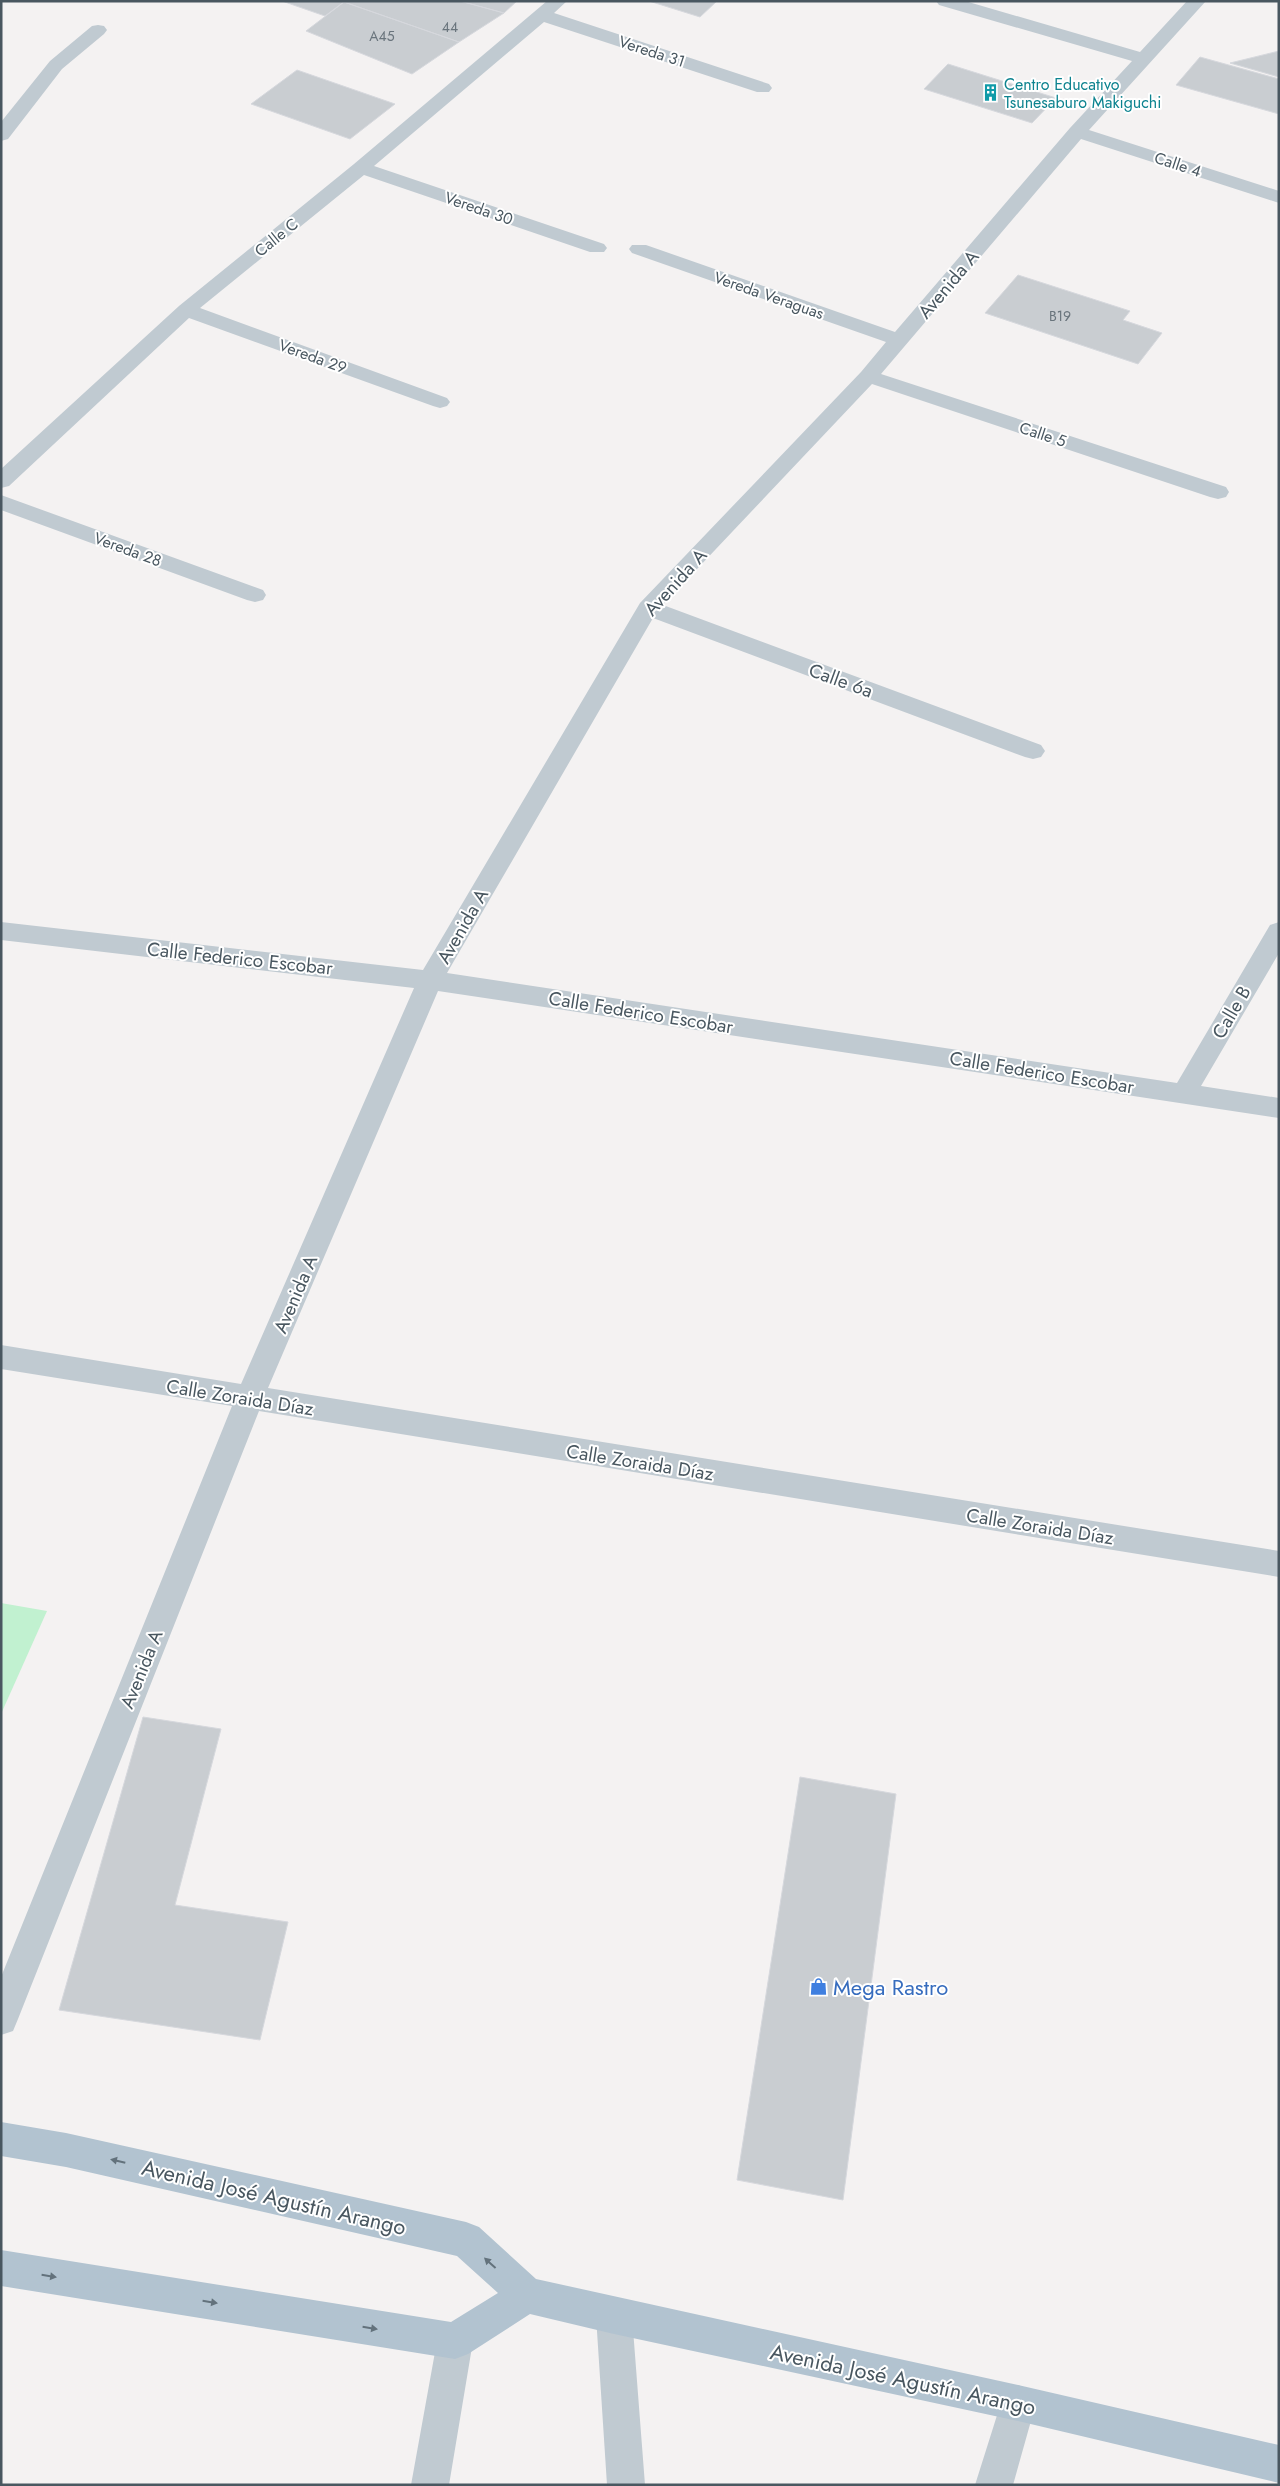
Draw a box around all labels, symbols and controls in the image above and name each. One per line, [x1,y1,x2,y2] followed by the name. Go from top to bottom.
[442,17,458,37] house number: 44
[369,26,395,46] house number: A45
[616,30,688,73] street label: Vereda 31
[1004,73,1161,114] place label: Centro Educativo Tsunesaburo Makiguchi
[980,83,1000,103] building icon: Centro Educativo Tsunesaburo Makiguchi
[1151,146,1204,183] street label: Calle 4
[442,186,516,231] street label: Vereda 30
[250,213,303,262] street label: Calle C
[912,244,986,325] street label: Avenida A
[711,266,827,325] street label: Vereda Veraguas
[1049,306,1071,326] house number: B19
[276,334,350,379] street label: Vereda 29
[1016,416,1069,453] street label: Calle 5
[91,527,165,572] street label: Vereda 28
[638,542,713,622] street label: Avenida A
[805,656,877,705] street label: Calle 6a
[430,883,495,969] street label: Avenida A
[146,935,335,982] street label: Calle Federico Escobar
[1205,981,1257,1044] street label: Calle B
[547,985,736,1040] street label: Calle Federico Escobar
[948,1045,1137,1100] street label: Calle Federico Escobar
[267,1250,324,1337] street label: Avenida A
[164,1373,316,1422] street label: Calle Zoraida Díaz
[564,1438,716,1487] street label: Calle Zoraida Díaz
[964,1502,1116,1551] street label: Calle Zoraida Díaz
[113,1625,170,1713] street label: Avenida A
[833,1971,948,2003] place label: Mega Rastro
[809,1977,829,1997] shop icon: Mega Rastro
[139,2151,409,2243] street label: Avenida José Agustín Arango
[110,2157,125,2165] one-way arrow
[484,2257,497,2268] one-way arrow
[42,2273,58,2281] one-way arrow
[202,2298,218,2306] one-way arrow
[363,2324,379,2332] one-way arrow
[767,2335,1039,2423] street label: Avenida José Agustín Arango

